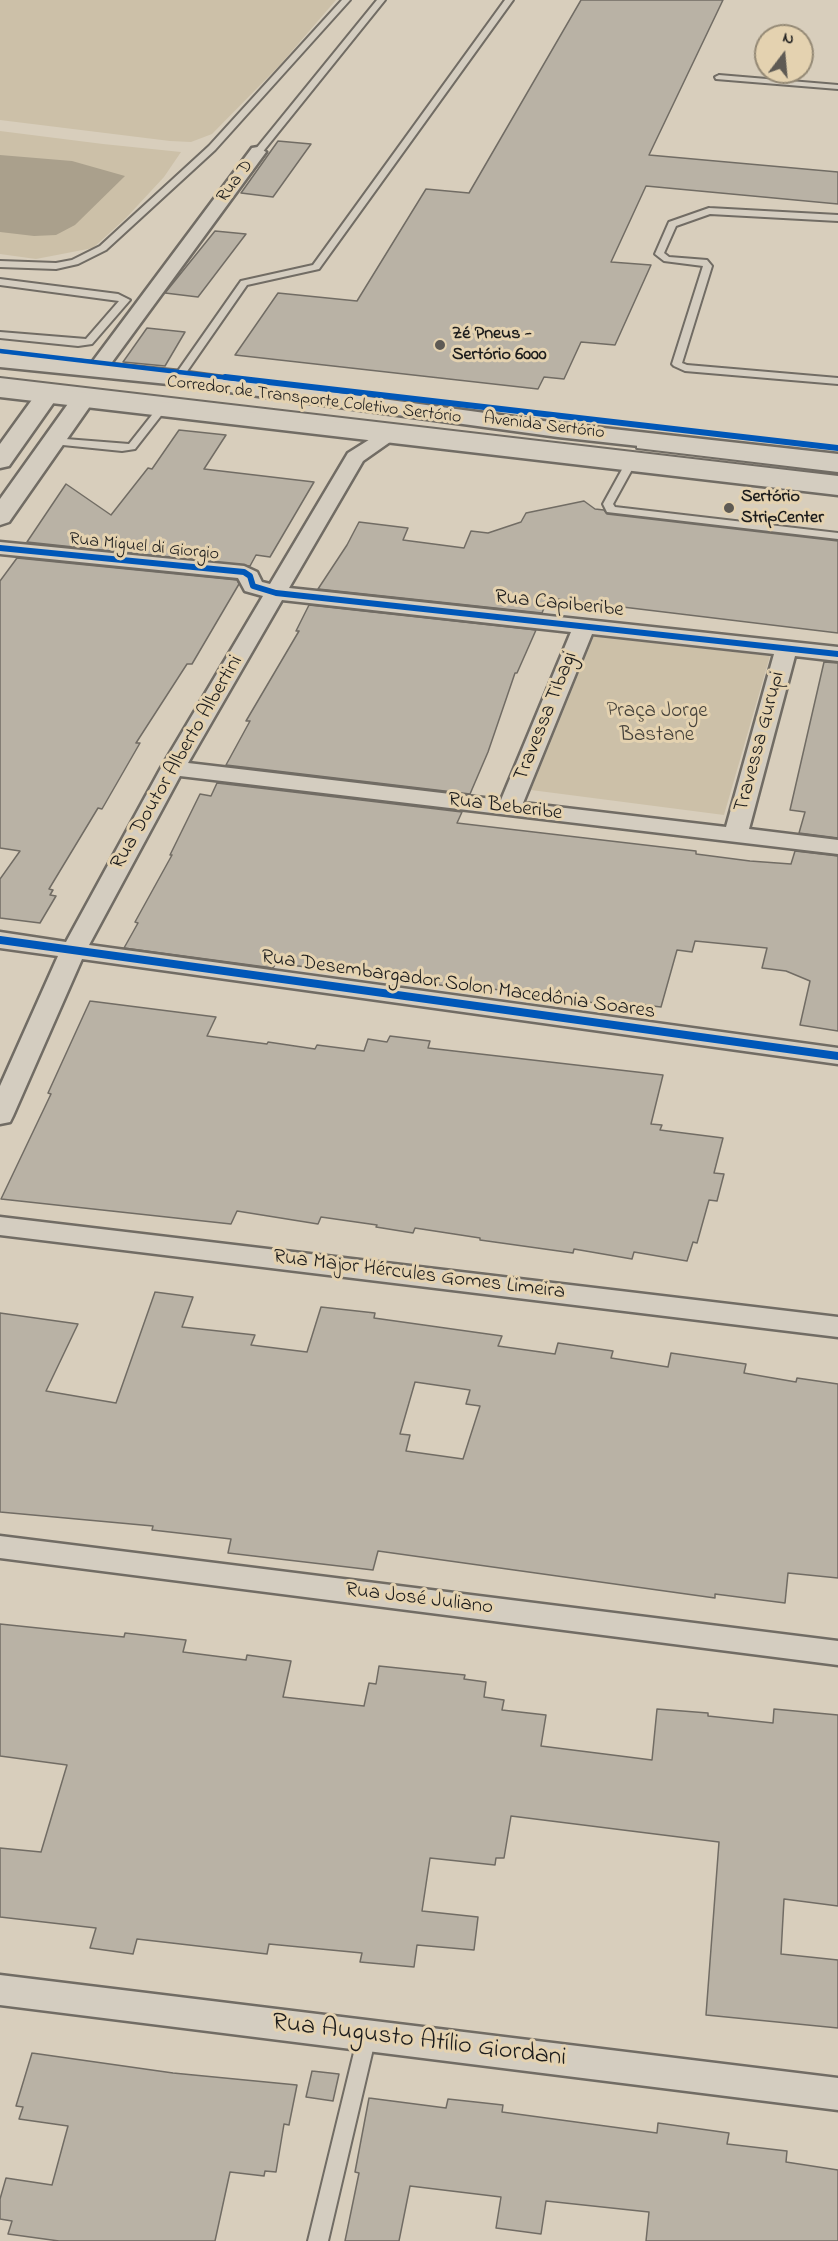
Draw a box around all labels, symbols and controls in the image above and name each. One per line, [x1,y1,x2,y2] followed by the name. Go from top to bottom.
[754,24,814,84] north arrow
[780,26,797,52] text: N
[213,156,259,208] street label: Rua D
[452,324,547,366] place label: Zé Pneus - Sertório 6000
[433,338,447,352] marker: Zé Pneus - Sertório 6000
[166,372,462,430] street label: Corredor de Transporte Coletivo Sertório
[482,409,606,445] street label: Avenida Sertório
[741,487,824,530] place label: Sertório StripCenter
[722,501,736,515] marker: Sertório StripCenter
[68,529,220,567] street label: Rua Miguel di Giorgio
[493,586,625,624] street label: Rua Capiberibe
[510,649,584,785] street label: Travessa Tibagi
[106,651,250,875] street label: Rua Doutor Alberto Albertini
[730,669,792,815] street label: Travessa Gurupi
[606,700,708,750] park label: Praça Jorge Bastane
[446,788,564,828] street label: Rua Beberibe
[259,946,657,1026] street label: Rua Desembargador Solon Macedônia Soares
[272,1246,566,1306] street label: Rua Major Hércules Gomes Limeira
[344,1578,494,1622] street label: Rua José Juliano
[270,2008,568,2076] street label: Rua Augusto Atílio Giordani

